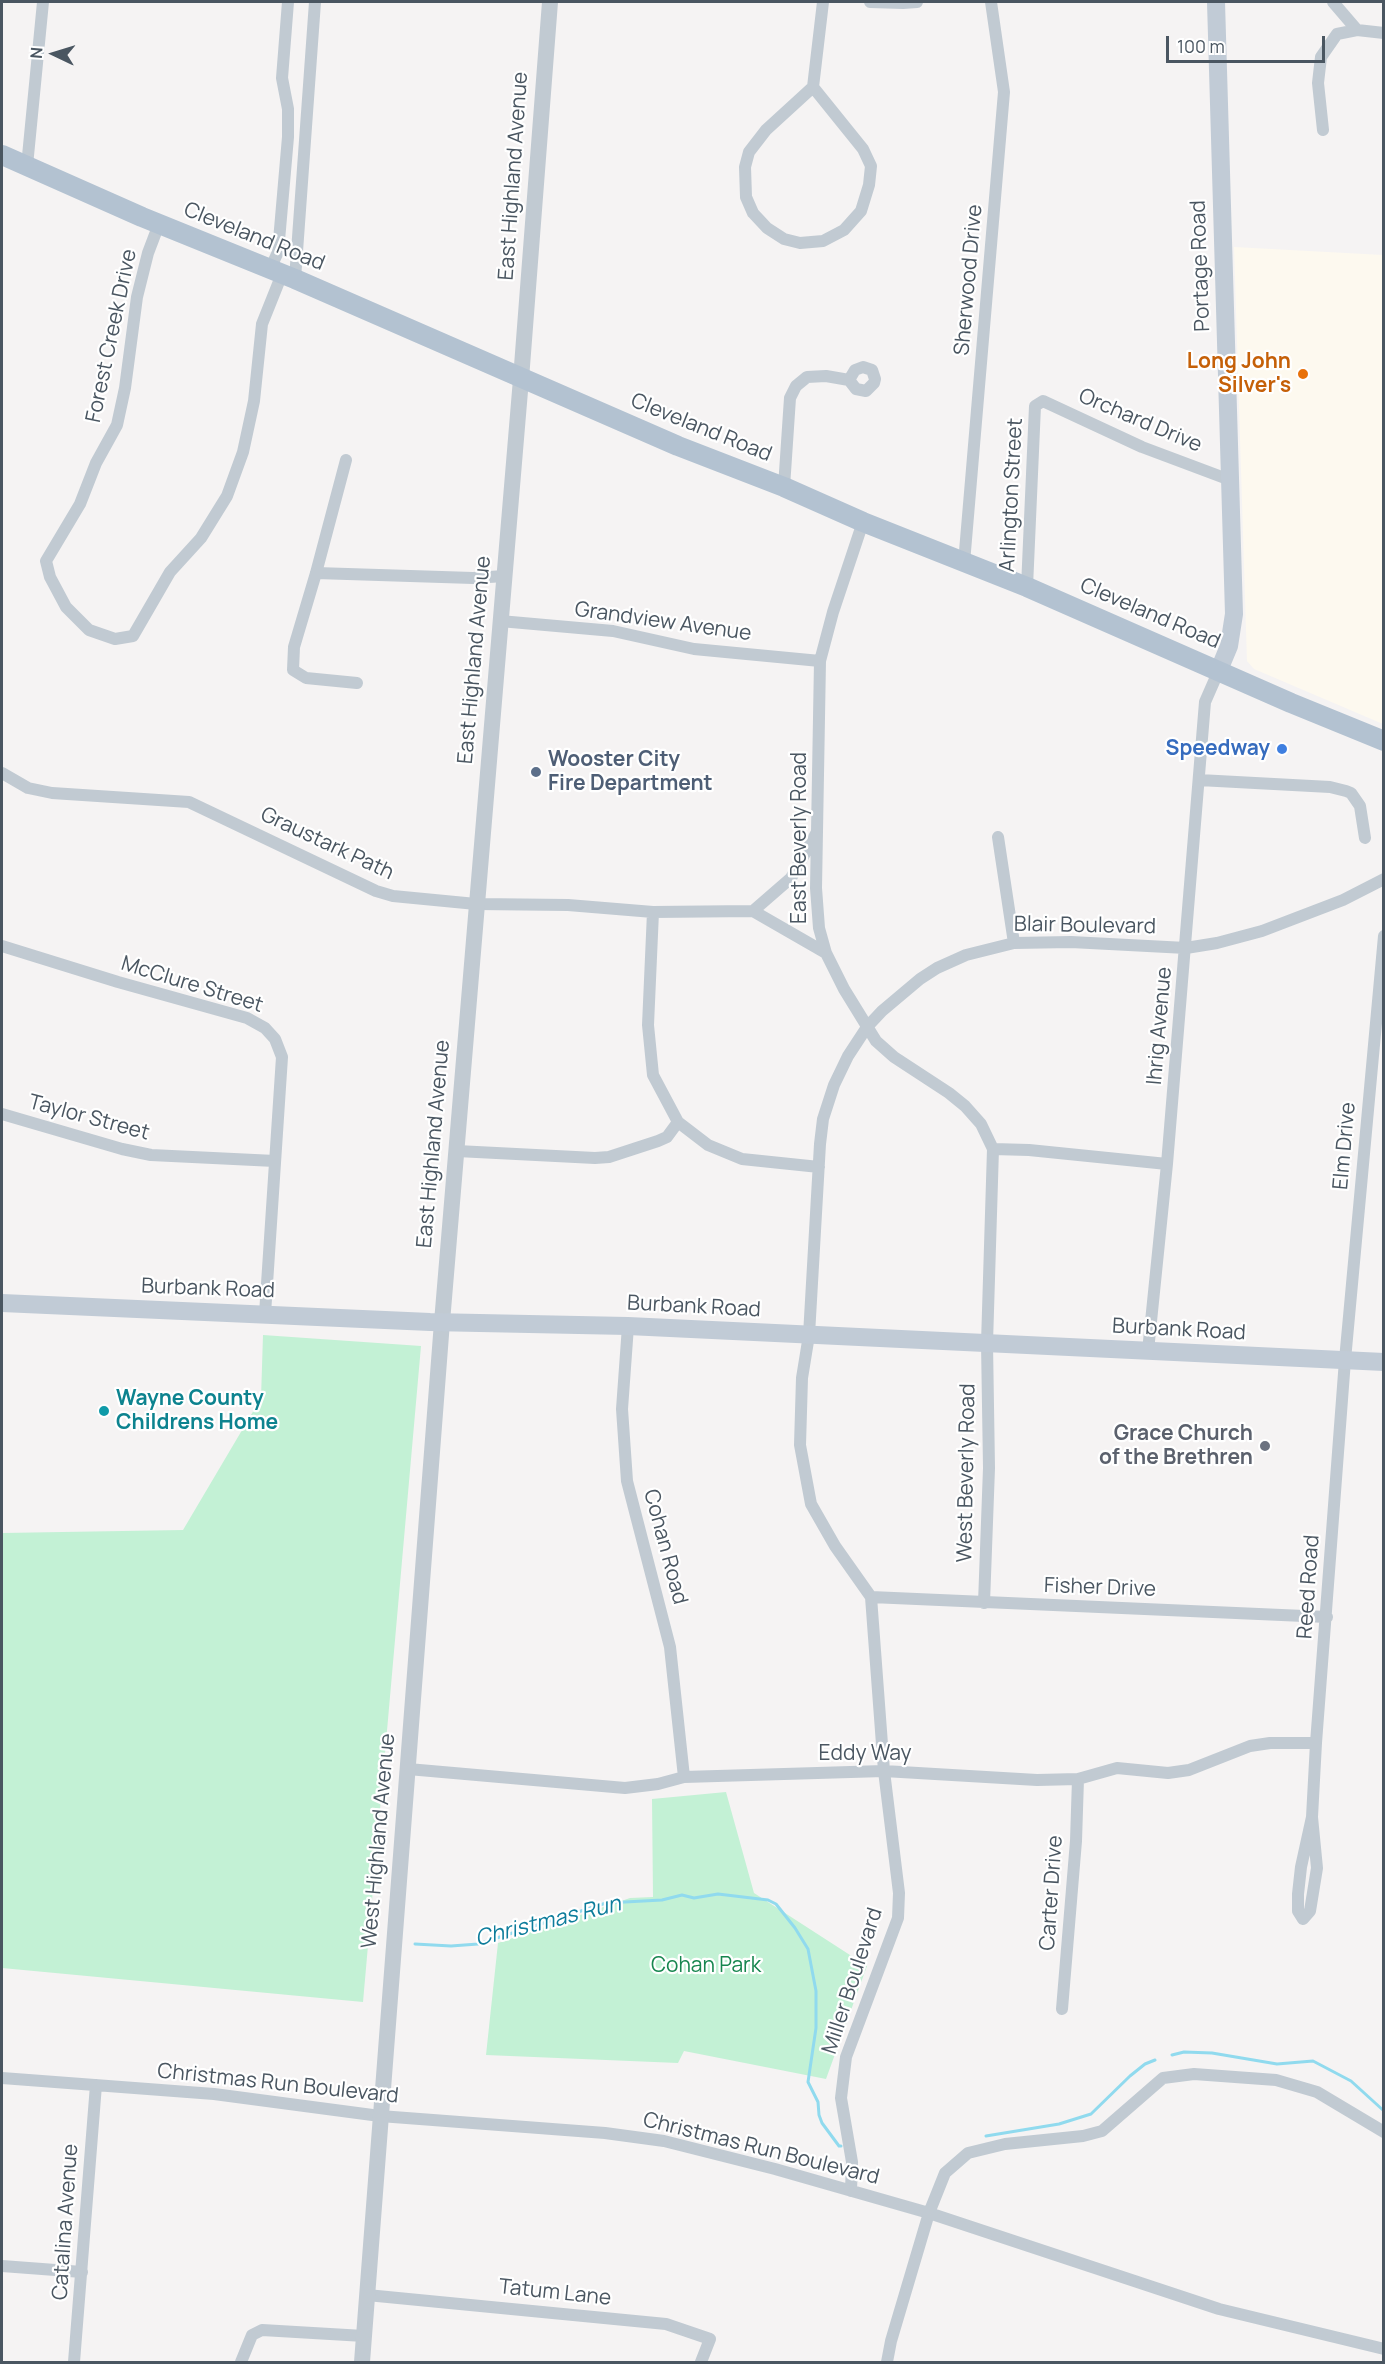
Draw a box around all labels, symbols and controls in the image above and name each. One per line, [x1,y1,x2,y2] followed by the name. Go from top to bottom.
[24,24,84,84] north arrow
[1169,24,1328,62] scale bar
[1177,34,1225,58] text: 100 m
[25,46,47,59] text: N
[494,71,534,281] street label: East Highland Avenue
[180,197,328,277] street label: Cleveland Road
[1186,200,1216,332] street label: Portage Road
[950,203,988,357] street label: Sherwood Drive
[81,247,143,425] street label: Forest Creek Drive
[1187,349,1291,399] place label: Long John Silver's
[1296,367,1310,381] marker: Long John Silver's
[1075,384,1205,458] street label: Orchard Drive
[627,388,775,468] street label: Cleveland Road
[995,417,1029,573] street label: Arlington Street
[453,555,497,765] street label: East Highland Avenue
[1076,573,1224,655] street label: Cleveland Road
[573,597,753,647] street label: Grandview Avenue
[1166,736,1270,762] place label: Speedway
[1275,742,1289,756] marker: Speedway
[548,747,713,797] place label: Wooster City Fire Department
[787,752,813,924] street label: East Beverly Road
[529,765,543,779] marker: Wooster City Fire Department
[256,802,398,886] street label: Graustark Path
[1014,912,1156,940] street label: Blair Boulevard
[118,951,266,1019] street label: McClure Street
[1142,966,1178,1086] street label: Ihrig Avenue
[412,1039,456,1249] street label: East Highland Avenue
[26,1090,152,1146] street label: Taylor Street
[1329,1101,1361,1191] street label: Elm Drive
[141,1274,275,1304] street label: Burbank Road
[626,1291,762,1323] street label: Burbank Road
[1111,1314,1247,1346] street label: Burbank Road
[953,1383,981,1563] street label: West Beverly Road
[116,1386,278,1436] place label: Wayne County Childrens Home
[97,1404,111,1418] marker: Wayne County Childrens Home
[1099,1421,1253,1471] place label: Grace Church of the Brethren
[1258,1439,1272,1453] marker: Grace Church of the Brethren
[638,1487,692,1607] street label: Cohan Road
[1293,1534,1325,1640] street label: Reed Road
[1044,1573,1156,1603] street label: Fisher Drive
[357,1732,401,1950] street label: West Highland Avenue
[819,1741,911,1767] street label: Eddy Way
[1035,1835,1069,1951] street label: Carter Drive
[472,1891,624,1953] water label: Christmas Run
[817,1905,889,2057] street label: Miller Boulevard
[651,1953,761,1979] park label: Cohan Park
[156,2059,400,2109] street label: Christmas Run Boulevard
[640,2107,882,2191] street label: Christmas Run Boulevard
[48,2143,84,2301] street label: Catalina Avenue
[498,2275,612,2311] street label: Tatum Lane

